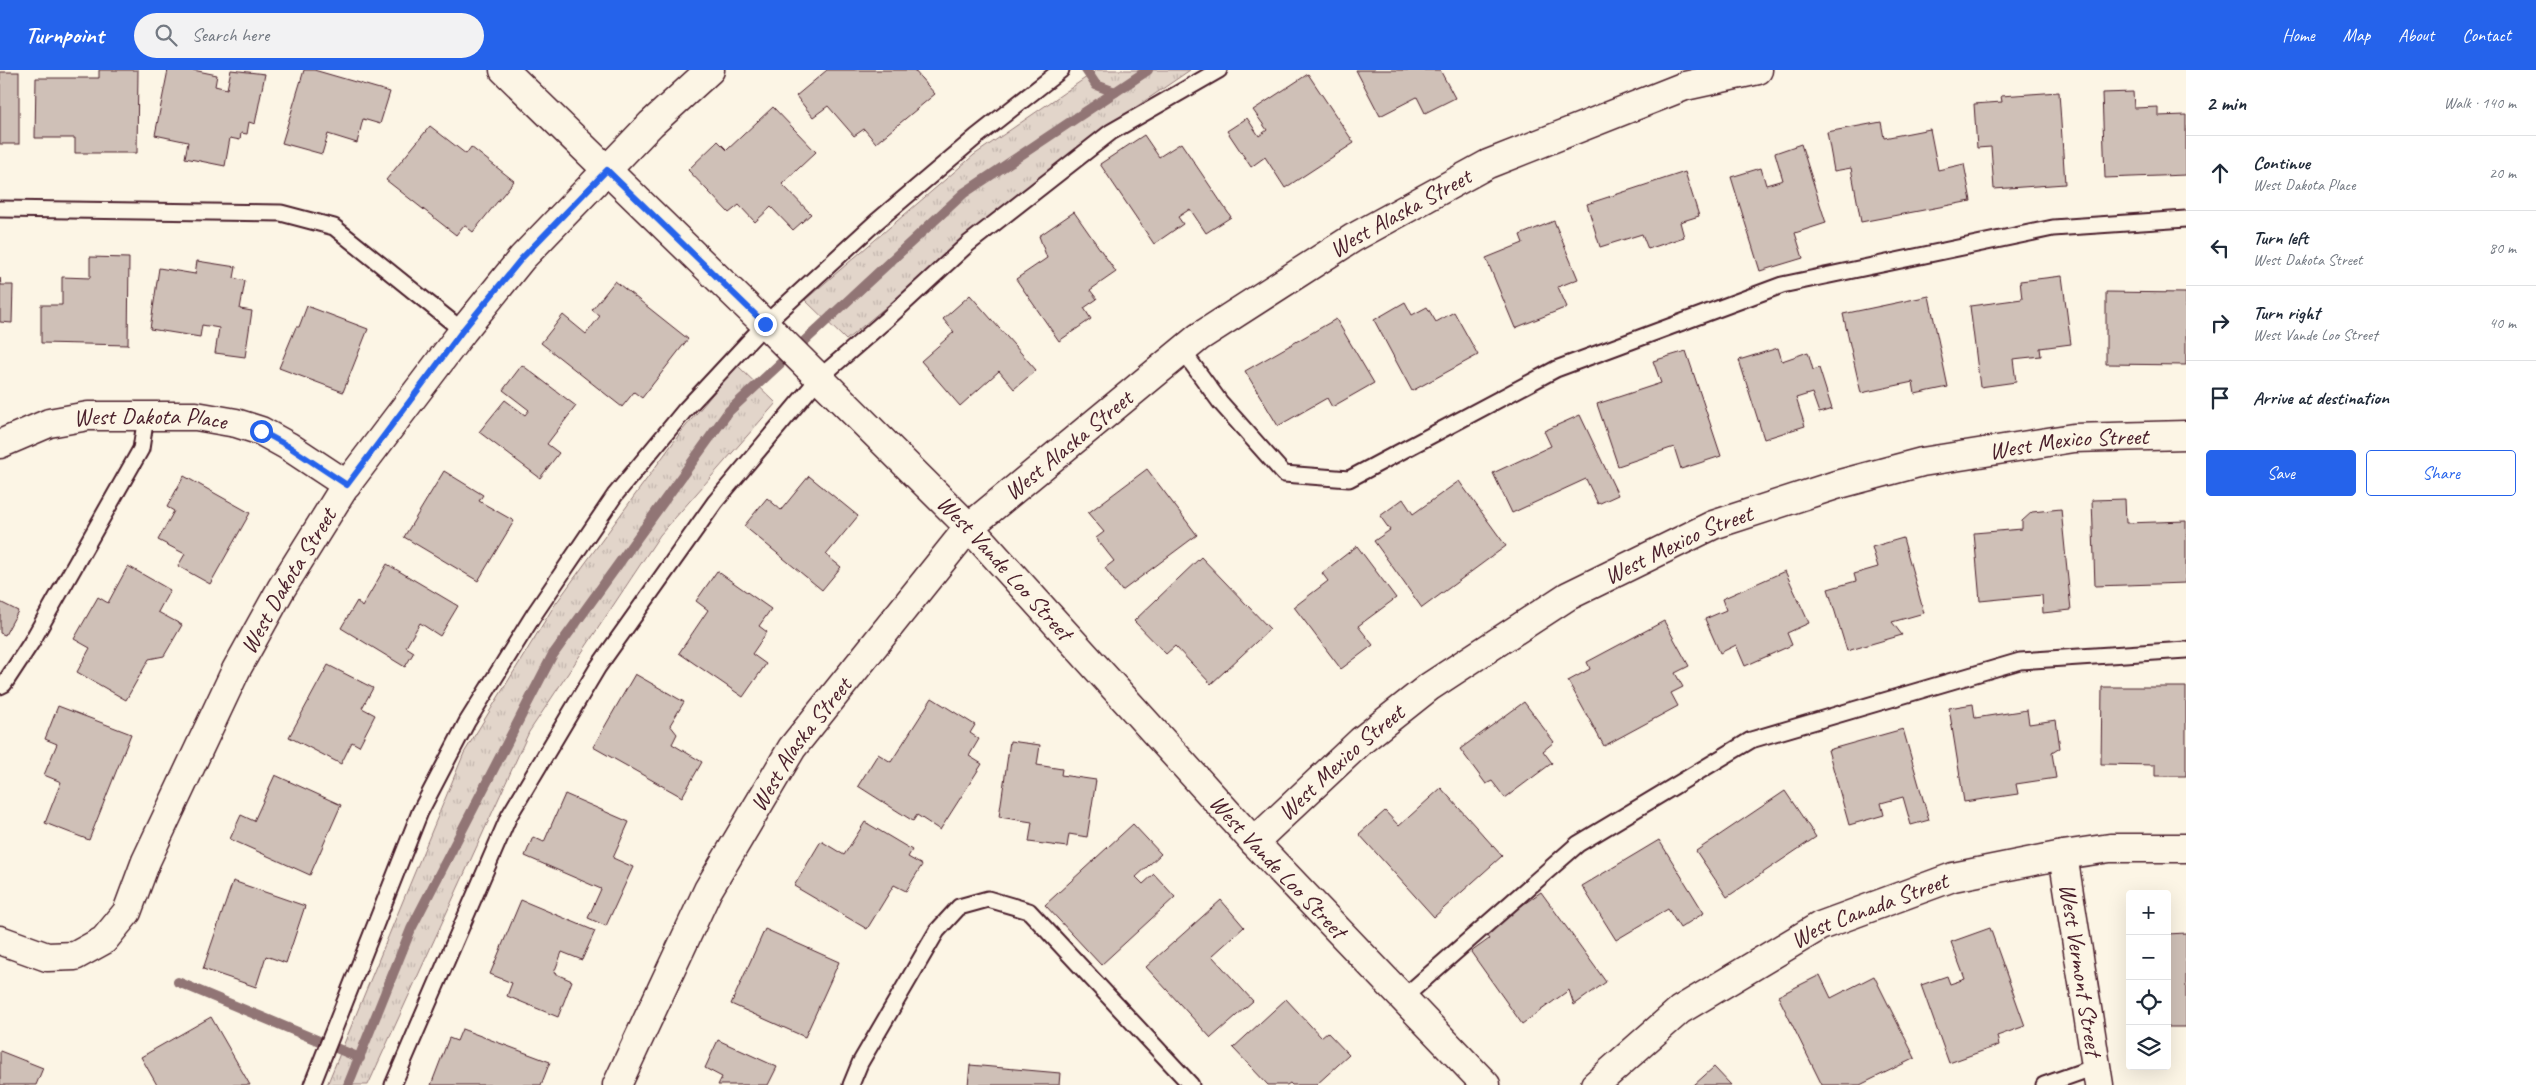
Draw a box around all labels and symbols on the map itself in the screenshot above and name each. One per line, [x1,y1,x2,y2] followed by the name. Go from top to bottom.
[1323,160,1478,264] street label: West Alaska Street
[754,313,777,336] route end
[998,382,1140,507] street label: West Alaska Street
[71,400,231,436] street label: West Dakota Place
[250,420,273,443] route start
[1987,421,2150,466] street label: West Mexico Street
[930,489,1081,649] street label: West Vande Loo Street
[1599,498,1758,591] street label: West Mexico Street
[233,501,344,659] street label: West Dakota Street
[743,669,859,817] street label: West Alaska Street
[1271,696,1412,827] street label: West Mexico Street
[1203,788,1355,947] street label: West Vande Loo Street
[1785,865,1954,955] street label: West Canada Street
[2053,882,2110,1061] street label: West Vermont Street

